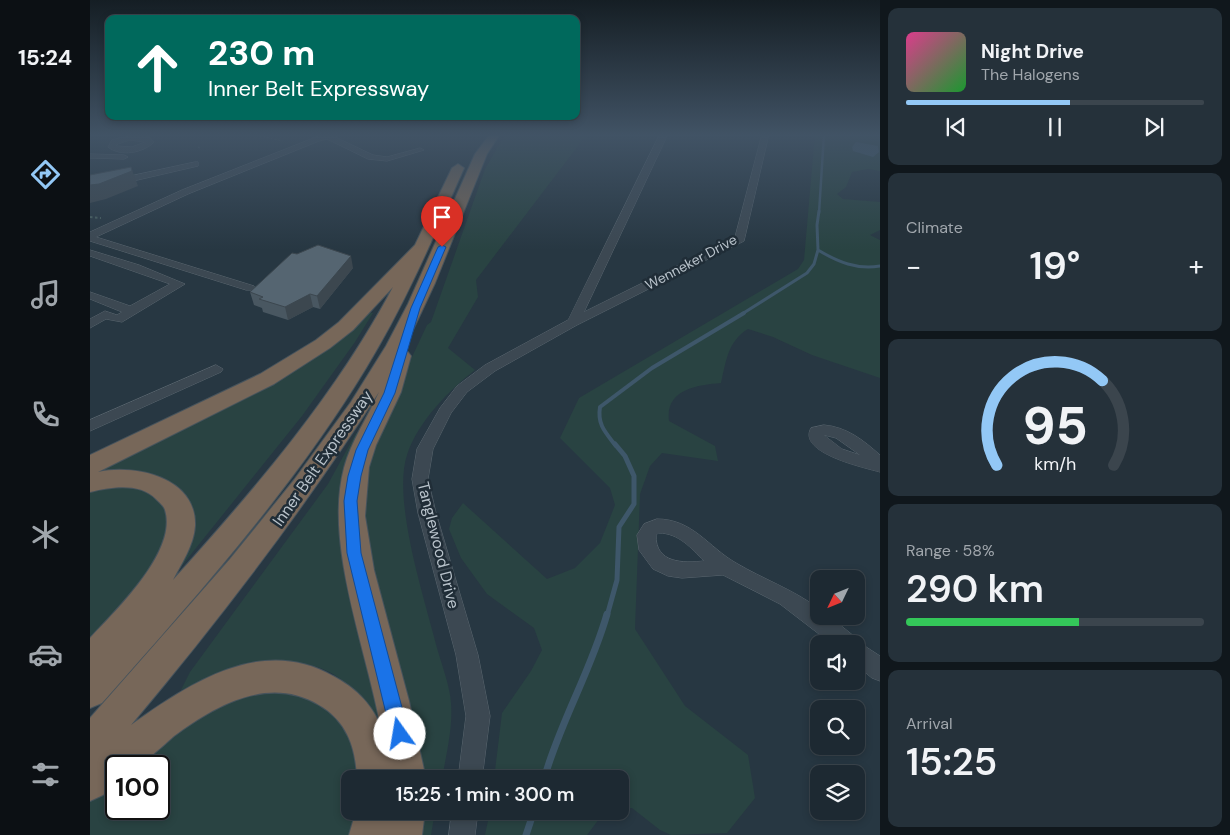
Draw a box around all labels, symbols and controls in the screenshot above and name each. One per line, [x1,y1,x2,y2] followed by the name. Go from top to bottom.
[208,30,315,76] text: 230 m
[125,35,190,100] icon: ahead
[981,39,1084,64] text: Night Drive
[18,43,72,72] text: 15:24
[981,64,1080,85] text: The Halogens
[208,74,429,103] text: Inner Belt Expressway
[942,113,970,141] icon: previous
[1041,113,1069,141] icon: pause
[1140,113,1168,141] icon: next
[28,157,63,192] icon: directions
[421,196,463,247] pin
[428,203,456,231] icon: arrive
[906,217,963,238] text: Climate
[642,230,740,294] street label: Wenneker Drive
[1030,241,1080,291] text: 19°
[906,248,921,285] text: −
[1189,248,1204,285] text: +
[28,277,63,312] icon: music
[268,386,377,530] street label: Inner Belt Expressway
[1022,392,1088,460] text: 95
[28,397,63,432] icon: phone
[1034,452,1076,476] text: km/h
[413,480,464,611] street label: Tanglewood Drive
[28,517,63,552] icon: climate
[906,540,995,561] text: Range · 58%
[906,564,1044,614] text: 290 km
[810,570,865,625] north arrow
[810,570,865,820] map controls
[810,635,865,690] button: sound
[28,637,63,672] icon: car
[810,700,865,755] button: search
[373,707,425,759] position arrow
[906,713,953,734] text: Arrival
[906,737,997,787] text: 15:25
[105,755,170,820] speed limit sign: 100
[28,757,63,792] icon: filters
[810,765,865,820] button: layers
[396,782,574,807] text: 15:25 · 1 min · 300 m

